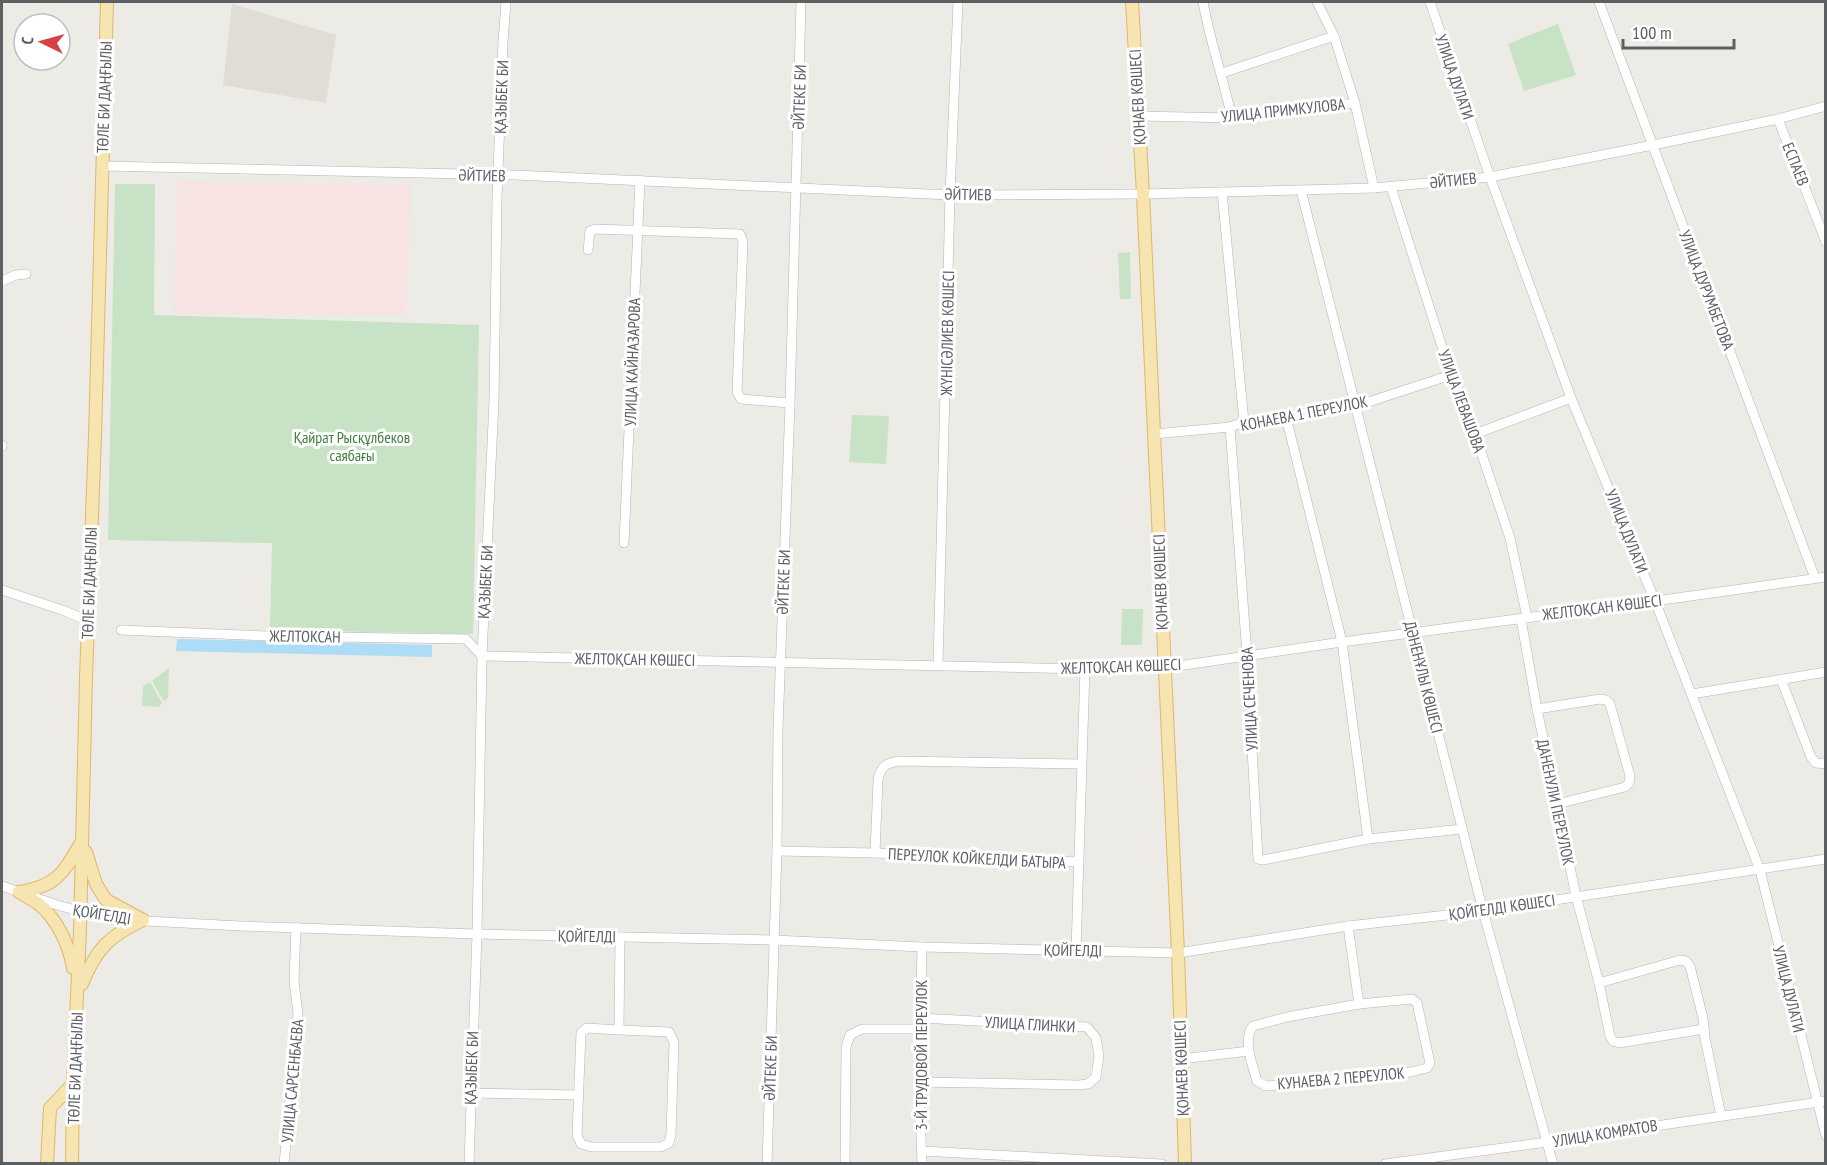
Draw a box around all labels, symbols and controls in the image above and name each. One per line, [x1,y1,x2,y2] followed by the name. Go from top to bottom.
[12,12,72,72] north arrow
[1623,12,1734,50] scale bar
[1632,21,1672,44] text: 100 m
[1431,32,1479,122] street label: УЛИЦА ДУЛАТИ
[17,35,37,45] text: С
[92,41,116,153] street label: ТӨЛЕ БИ ДАҢҒЫЛЫ
[1124,49,1150,145] street label: ҚОНАЕВ КӨШЕСІ
[490,60,512,134] street label: ҚАЗЫБЕК БИ
[788,64,810,130] street label: ӘЙТЕКЕ БИ
[1220,94,1346,126] street label: УЛИЦА ПРИМКУЛОВА
[1778,140,1814,188] street label: ЕСПАЕВ
[458,165,506,185] street label: ӘЙТИЕВ
[1428,168,1478,192] street label: ӘЙТИЕВ
[944,184,992,204] street label: ӘЙТИЕВ
[1675,227,1739,353] street label: УЛИЦА ДУРУМБЕТОВА
[936,270,958,397] street label: ЖҮНІСӘЛИЕВ КӨШЕСІ
[620,297,644,427] street label: УЛИЦА КАЙНАЗАРОВА
[1434,347,1490,456] street label: УЛИЦА ЛЕВАШОВА
[1239,391,1369,435] street label: КОНАЕВА 1 ПЕРЕУЛОК
[294,427,410,465] park label: Қайрат Рысқұлбеков саябағы
[1601,486,1653,576] street label: УЛИЦА ДУЛАТИ
[77,527,101,639] street label: ТӨЛЕ БИ ДАҢҒЫЛЫ
[1148,534,1172,630] street label: ҚОНАЕВ КӨШЕСІ
[473,545,497,619] street label: ҚАЗЫБЕК БИ
[772,549,794,615] street label: ӘЙТЕКЕ БИ
[1540,590,1663,624] street label: ЖЕЛТОҚСАН КӨШЕСІ
[1400,619,1448,735] street label: ДӘНЕНҰЛЫ КӨШЕСІ
[268,625,341,647] street label: ЖЕЛТОКСАН
[1236,646,1262,752] street label: УЛИЦА СЕЧЕНОВА
[574,648,695,670] street label: ЖЕЛТОҚСАН КӨШЕСІ
[1059,654,1182,678] street label: ЖЕЛТОҚСАН КӨШЕСІ
[1533,737,1579,867] street label: ДАНЕНУЛИ ПЕРЕУЛОК
[888,843,1067,873] street label: ПЕРЕУЛОК КОЙКЕЛДИ БАТЫРА
[1448,890,1556,924] street label: ҚОЙГЕЛДІ КӨШЕСІ
[72,900,132,928] street label: ҚОЙГЕЛДІ
[558,925,616,947] street label: ҚОЙГЕЛДІ
[1044,939,1102,961] street label: ҚОЙГЕЛДІ
[1769,944,1809,1034] street label: УЛИЦА ДУЛАТИ
[911,979,931,1131] street label: 3-Й ТРУДОВОЙ ПЕРЕУЛОК
[63,1012,87,1124] street label: ТӨЛЕ БИ ДАҢҒЫЛЫ
[984,1012,1076,1036] street label: УЛИЦА ГЛИНКИ
[277,1018,307,1144] street label: УЛИЦА САРСЕНБАЕВА
[1169,1020,1193,1116] street label: ҚОНАЕВ КӨШЕСІ
[460,1031,482,1105] street label: ҚАЗЫБЕК БИ
[759,1035,781,1101] street label: ӘЙТЕКЕ БИ
[1277,1062,1406,1094] street label: КУНАЕВА 2 ПЕРЕУЛОК
[1551,1115,1659,1151] street label: УЛИЦА КОМРАТОВ

